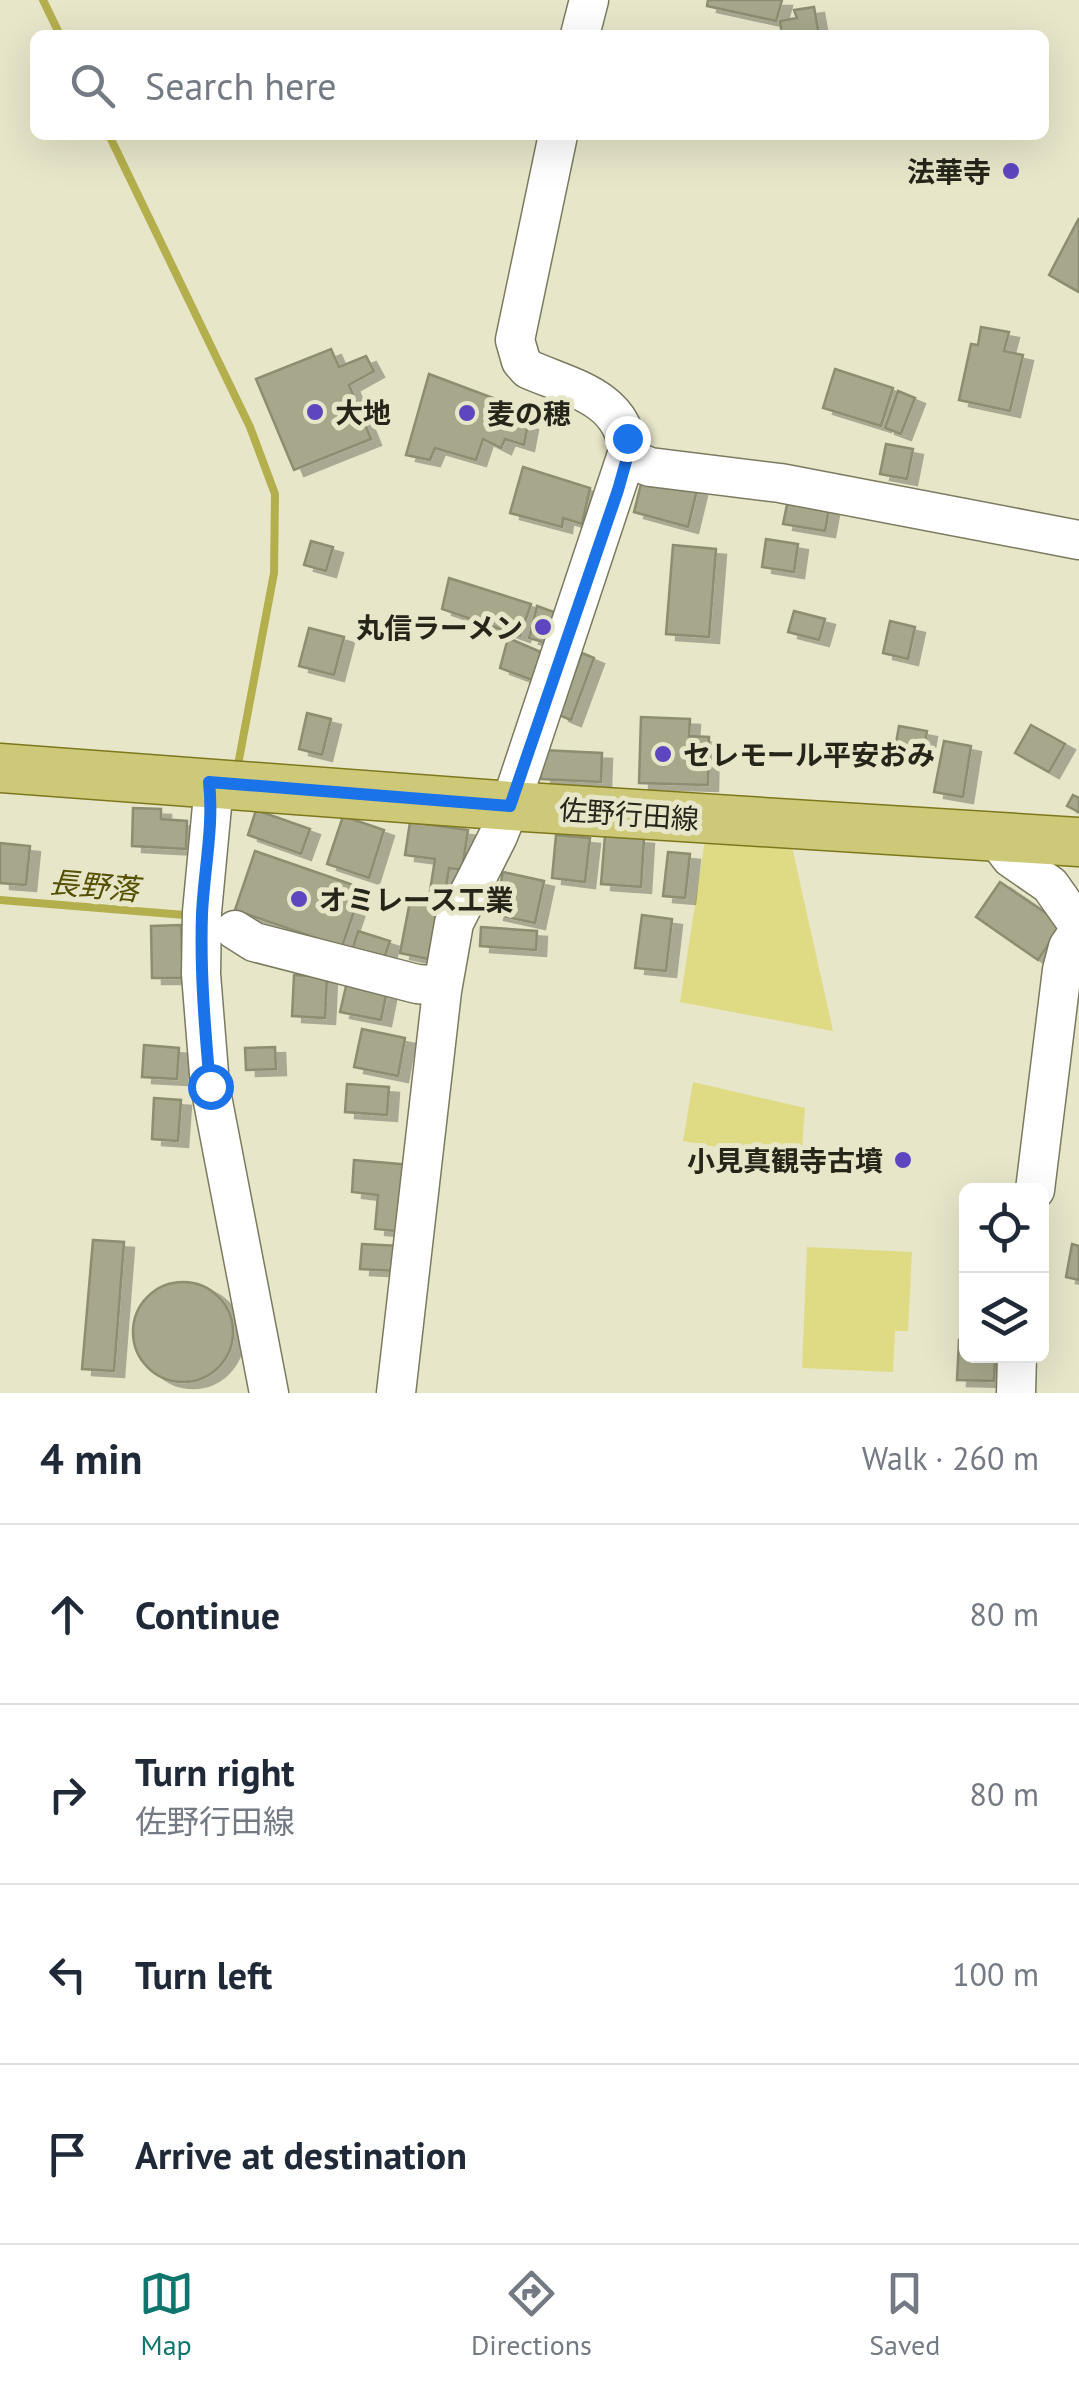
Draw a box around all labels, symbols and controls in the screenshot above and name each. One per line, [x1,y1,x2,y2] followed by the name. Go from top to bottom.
[30,30,1049,140] search box
[65,58,120,113] icon: search
[145,61,337,110] text: Search here
[907,153,991,190] place label: 法華寺
[1000,160,1022,182] marker: 法華寺
[335,394,391,431] place label: 大地
[487,395,571,432] place label: 麦の穂
[304,401,326,423] marker: 大地
[456,402,478,424] marker: 麦の穂
[605,416,651,462] route end
[356,609,523,646] place label: 丸信ラーメン
[532,616,554,638] marker: 丸信ラーメン
[683,736,935,773] place label: セレモール平安おみ
[652,743,674,765] marker: セレモール平安おみ
[558,791,700,837] street label: 佐野行田線
[47,862,145,909] water label: 長野落
[319,881,514,918] place label: オミレース工業
[288,888,310,910] marker: オミレース工業
[188,1064,234,1110] route start
[687,1142,883,1179] place label: 小見真観寺古墳
[892,1149,914,1171] marker: 小見真観寺古墳
[959,1183,1049,1363] map controls
[959,1183,1049,1273] button: locate
[959,1273,1049,1363] button: layers
[40,1431,142,1486] text: 4 min
[862,1437,1039,1479] text: Walk · 260 m
[40,1587,95,1642] icon: ahead
[135,1590,280,1639] text: Continue
[970,1593,1039,1635] text: 80 m
[135,1747,295,1796] text: Turn right
[40,1767,95,1822] icon: right
[970,1773,1039,1815] text: 80 m
[135,1800,295,1842] text: 佐野行田線
[40,1947,95,2002] icon: left
[135,1950,272,1999] text: Turn left
[952,1953,1039,1995] text: 100 m
[40,2127,95,2182] icon: arrive
[135,2130,467,2179] text: Arrive at destination
[139,2266,194,2363] tab: Map
[471,2266,592,2363] tab: Directions
[869,2266,940,2363] tab: Saved

